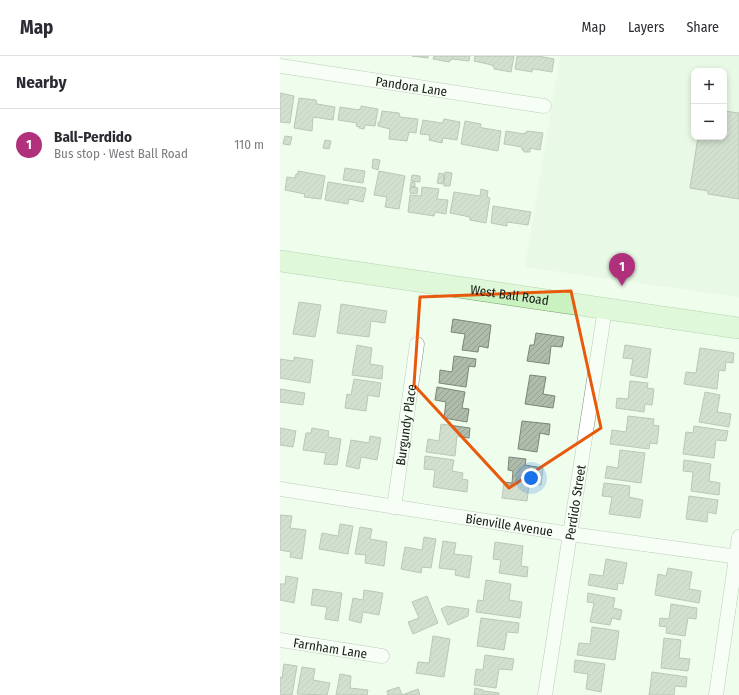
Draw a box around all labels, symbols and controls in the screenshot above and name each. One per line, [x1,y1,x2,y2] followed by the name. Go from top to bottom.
[20,16,53,39] text: Map
[582,19,606,36] text: Map
[628,19,664,36] text: Layers
[686,19,719,36] text: Share
[691,68,727,140] map controls
[691,68,727,104] button: +
[16,72,67,93] text: Nearby
[375,73,448,99] street label: Pandora Lane
[691,104,727,140] button: −
[54,128,132,146] text: Ball-Perdido
[26,137,32,152] text: 1
[234,137,264,152] text: 110 m
[54,146,188,161] text: Bus stop · West Ball Road
[609,253,635,286] pin: 1
[469,281,550,308] street label: West Ball Road
[392,383,419,466] street label: Burgundy Place
[562,463,588,541] street label: Perdido Street
[521,468,541,488] your location
[465,510,554,539] street label: Bienville Avenue
[292,635,368,661] street label: Farnham Lane

